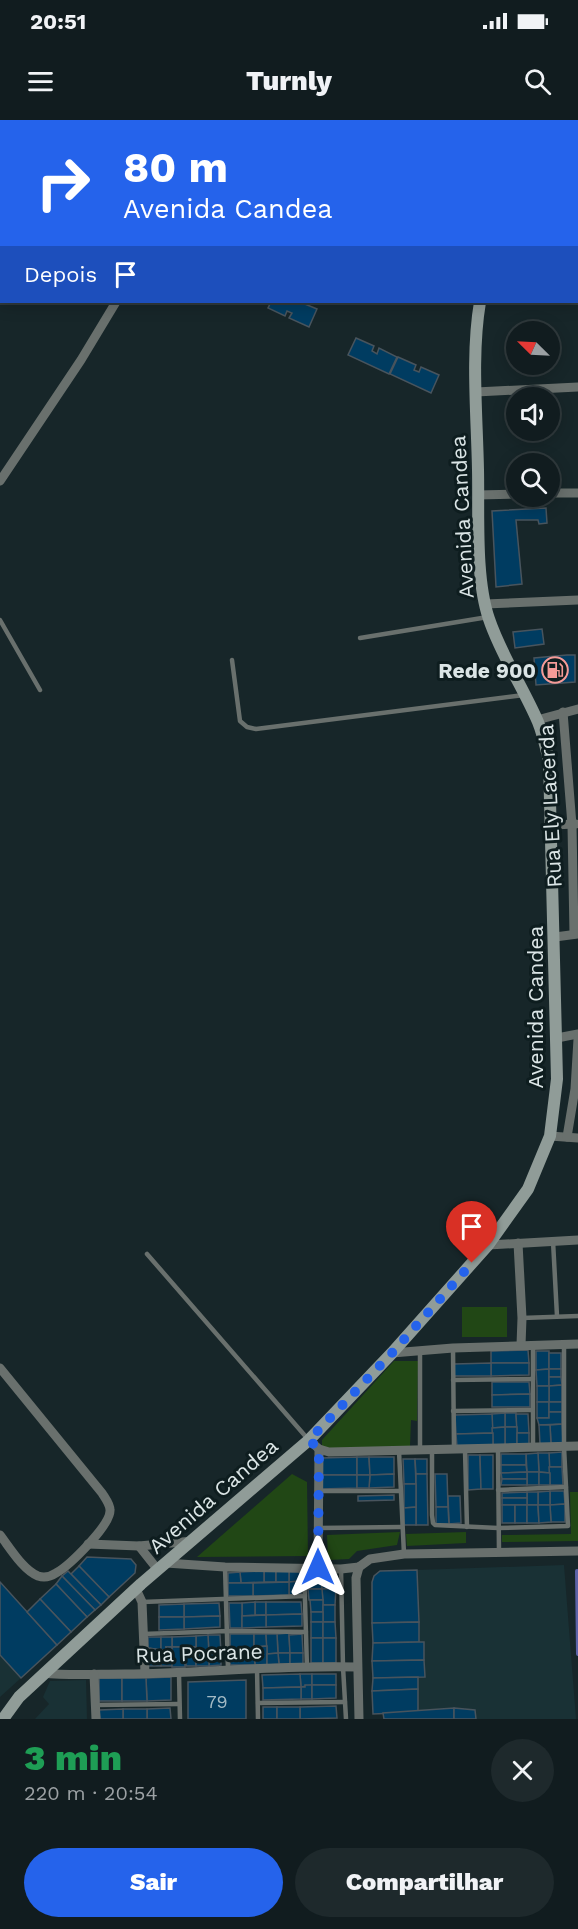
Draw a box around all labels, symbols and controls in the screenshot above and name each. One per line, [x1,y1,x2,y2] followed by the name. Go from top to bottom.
[30,9,86,34] text: 20:51
[24,65,57,98] icon: menu
[246,65,332,97] text: Turnly
[521,65,554,98] icon: search
[123,143,228,192] text: 80 m
[24,144,102,222] icon: right
[123,193,333,225] text: Avenida Candea
[109,258,142,291] icon: arrive
[24,262,97,287] text: Depois
[506,321,560,375] north arrow
[506,321,560,507] map controls
[506,387,560,441] button: sound
[445,435,479,599] street label: Avenida Candea
[506,453,560,507] button: search
[540,655,570,685] fuel station icon: Rede 900
[438,658,536,683] place label: Rede 900
[533,724,567,888] street label: Rua Ely Lacerda
[523,925,548,1088] street label: Avenida Candea
[446,1201,497,1263] pin
[455,1210,488,1243] icon: arrive
[143,1433,283,1559] street label: Avenida Candea
[286,1535,350,1599] position arrow
[135,1638,263,1668] street label: Rua Pocrane
[206,1691,228,1712] house number: 79
[24,1737,122,1779] text: 3 min
[491,1739,554,1802] button: close
[24,1781,158,1805] text: 220 m · 20:54
[24,1848,283,1917] button: Sair
[295,1848,554,1917] button: Compartilhar

